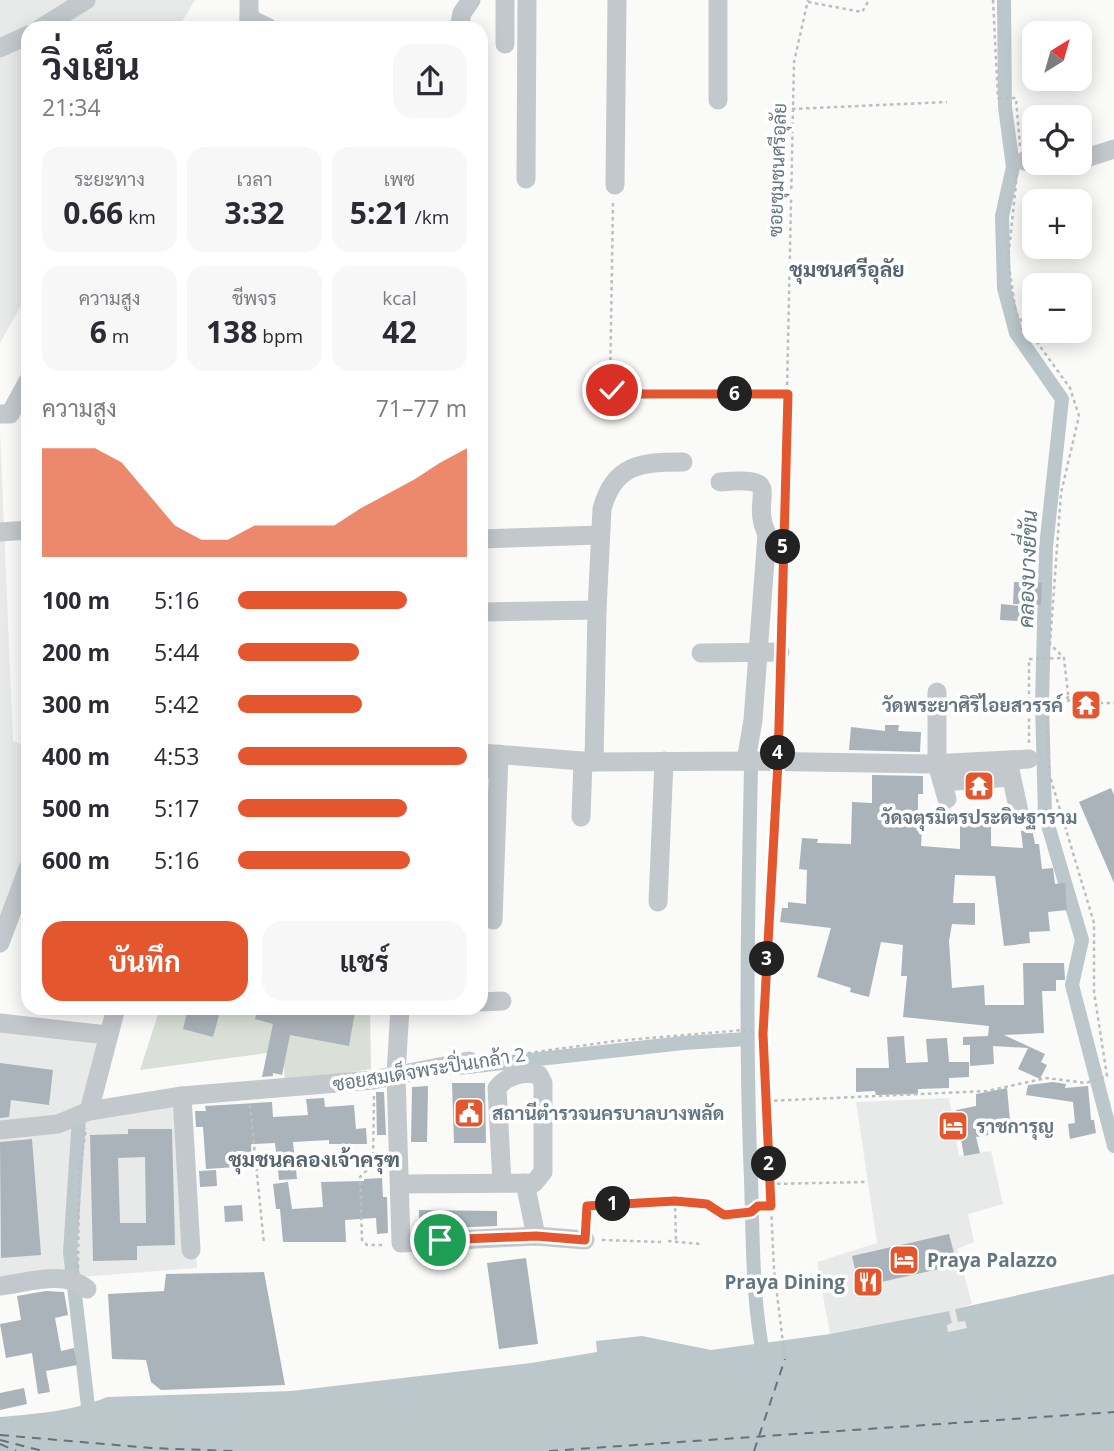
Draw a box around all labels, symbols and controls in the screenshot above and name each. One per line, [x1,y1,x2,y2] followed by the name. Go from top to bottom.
[1022,21,1092,91] north arrow
[1022,21,1092,343] map controls
[42,39,140,91] text: วิ่งเย็น
[393,44,467,118] button: share
[42,91,101,123] text: 21:34
[762,102,792,238] street label: ซอยชุมชนศรีอุลัย
[1022,105,1092,175] button: locate
[74,166,145,192] text: ระยะทาง
[237,166,272,192] text: เวลา
[384,166,415,192] text: เพซ
[1022,189,1092,259] button: +
[63,192,123,233] text: 0.66
[224,192,285,233] text: 3:32
[350,192,410,233] text: 5:21
[123,204,156,230] text: km
[410,204,449,230] text: /km
[789,255,905,285] district label: ชุมชนศรีอุลัย
[1022,273,1092,343] button: −
[79,285,140,311] text: ความสูง
[232,285,277,311] text: ชีพจร
[382,285,417,311] text: kcal
[90,311,107,352] text: 6
[206,311,257,352] text: 138
[382,311,417,352] text: 42
[107,323,129,349] text: m
[257,323,303,349] text: bpm
[582,360,642,420] pin
[593,371,631,409] icon: check
[718,376,752,412] pin: 6
[729,380,740,406] text: 6
[42,392,117,424] text: ความสูง
[376,392,467,424] text: 71–77 m
[1006,509,1043,628] water label: คลองบางยี่ขัน
[766,530,800,564] pin: 5
[777,533,788,559] text: 5
[42,584,110,616] text: 100 m
[154,584,200,616] text: 5:16
[42,636,110,668] text: 200 m
[154,636,200,668] text: 5:44
[42,688,110,720] text: 300 m
[154,688,200,720] text: 5:42
[1069,688,1103,722] temple icon: วัดพระยาศิริไอยสวรรค์
[882,692,1064,718] place label: วัดพระยาศิริไอยสวรรค์
[760,736,796,770] pin: 4
[772,739,783,765] text: 4
[42,740,110,772] text: 400 m
[154,740,200,772] text: 4:53
[962,769,996,803] temple icon: วัดจตุรมิตรประดิษฐาราม
[42,792,110,824] text: 500 m
[154,792,200,824] text: 5:17
[880,804,1078,832] place label: วัดจตุรมิตรประดิษฐาราม
[42,844,110,876] text: 600 m
[154,844,200,876] text: 5:16
[42,921,248,1001] button: บันทึก
[262,921,467,1001] button: แชร์
[750,942,784,976] pin: 3
[761,945,772,971] text: 3
[330,1038,527,1097] street label: ซอยสมเด็จพระปิ่นเกล้า 2
[452,1096,486,1130] public building icon: สถานีตำรวจนครบาลบางพลัด
[492,1100,724,1126] place label: สถานีตำรวจนครบาลบางพลัด
[936,1109,970,1143] hotel icon: ราชการุญ
[976,1113,1054,1141] place label: ราชการุญ
[228,1145,400,1175] district label: ชุมชนคลองเจ้าครุฑ
[752,1146,786,1182] pin: 2
[763,1150,774,1176] text: 2
[596,1186,630,1222] pin: 1
[607,1190,618,1216] text: 1
[410,1210,470,1270] pin
[421,1221,459,1259] icon: arrive
[887,1243,921,1277] hotel icon: Praya Palazzo
[927,1247,1057,1273] place label: Praya Palazzo
[851,1265,885,1299] restaurant icon: Praya Dining
[724,1269,845,1295] place label: Praya Dining

